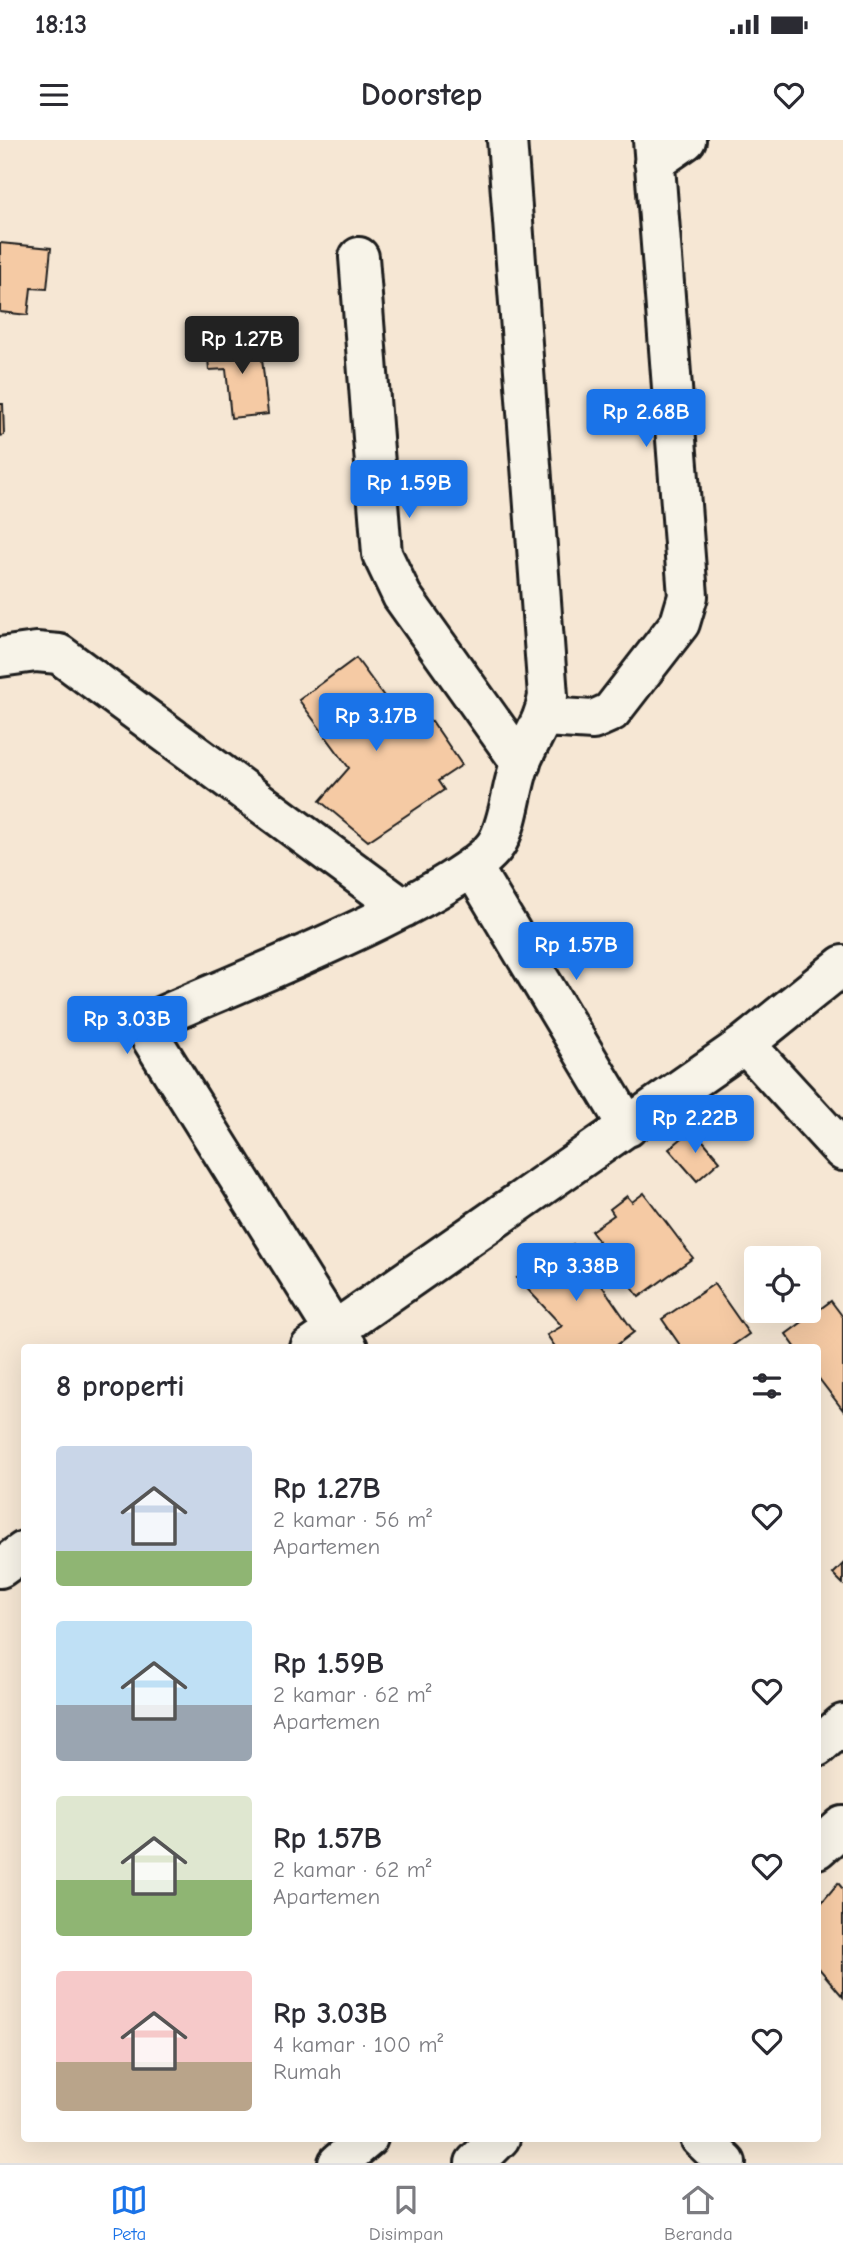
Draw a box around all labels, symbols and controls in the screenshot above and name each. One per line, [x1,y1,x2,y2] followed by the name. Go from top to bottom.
[35,10,87,40] text: 18:13
[35,76,73,114] icon: menu
[361,76,482,113] text: Doorstep
[770,76,808,114] icon: heart
[170,316,314,376] pin: Rp 1.27B
[201,325,283,352] text: Rp 1.27B
[574,390,718,449] pin: Rp 2.68B
[602,398,690,425] text: Rp 2.68B
[337,460,481,520] pin: Rp 1.59B
[366,469,452,496] text: Rp 1.59B
[304,694,448,753] pin: Rp 3.17B
[335,702,417,729] text: Rp 3.17B
[504,922,648,982] pin: Rp 1.57B
[534,931,618,958] text: Rp 1.57B
[55,996,199,1056] pin: Rp 3.03B
[83,1005,171,1032] text: Rp 3.03B
[623,1096,767,1155] pin: Rp 2.22B
[652,1104,738,1131] text: Rp 2.22B
[504,1244,648,1303] pin: Rp 3.38B
[744,1246,821,1323] map controls
[744,1246,821,1323] button: locate
[533,1252,619,1279] text: Rp 3.38B
[748,1367,786,1405] icon: filters
[56,1369,184,1404] text: 8 properti
[273,1471,381,1506] text: Rp 1.27B
[112,1474,196,1558] icon: home
[748,1497,786,1535] icon: heart
[273,1506,432,1533] text: 2 kamar · 56 m²
[273,1533,380,1560] text: Apartemen
[273,1646,384,1681] text: Rp 1.59B
[112,1649,196,1733] icon: home
[748,1672,786,1710] icon: heart
[273,1681,432,1708] text: 2 kamar · 62 m²
[273,1708,380,1735] text: Apartemen
[273,1821,382,1856] text: Rp 1.57B
[112,1824,196,1908] icon: home
[748,1847,786,1885] icon: heart
[273,1856,432,1883] text: 2 kamar · 62 m²
[273,1883,380,1910] text: Apartemen
[273,1996,387,2031] text: Rp 3.03B
[112,1999,196,2083] icon: home
[748,2022,786,2060] icon: heart
[273,2031,443,2058] text: 4 kamar · 100 m²
[273,2058,342,2085] text: Rumah
[110,2181,148,2245] tab: Peta
[369,2181,443,2245] tab: Disimpan
[664,2181,733,2245] tab: Beranda

